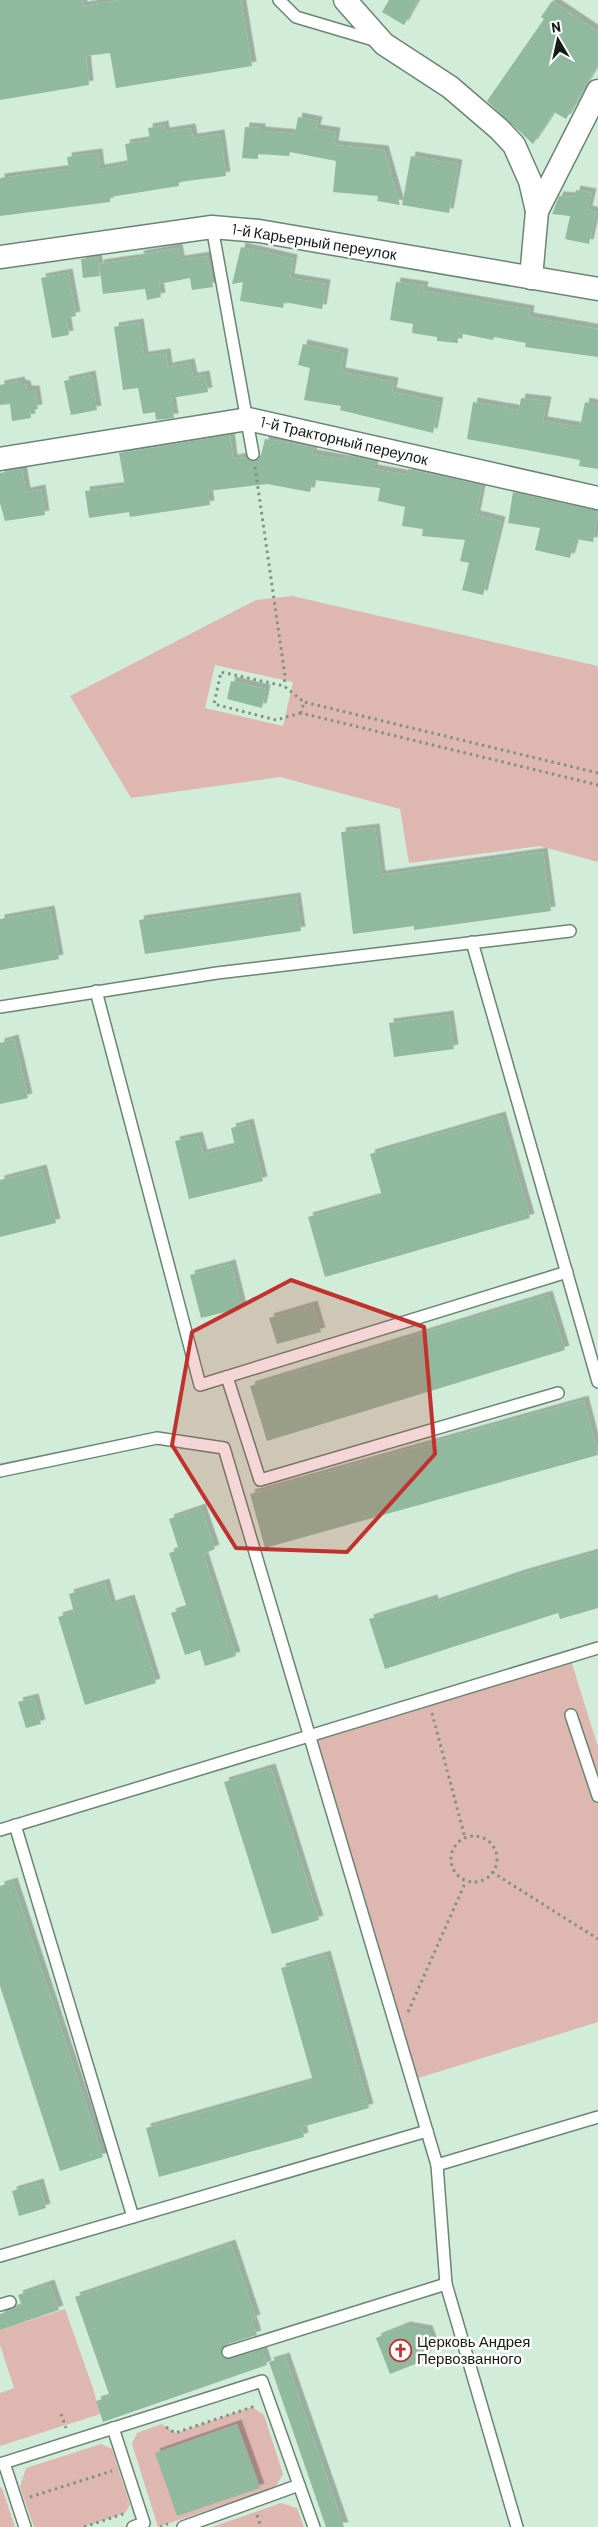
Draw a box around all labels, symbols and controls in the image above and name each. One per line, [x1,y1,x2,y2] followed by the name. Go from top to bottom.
[533,15,583,65] north arrow
[550,18,562,36] text: N
[230,219,398,263] street label: 1-й Карьерный переулок
[258,412,431,468] street label: 1-й Тракторный переулок
[417,2332,531,2367] place label: Церковь Андрея Первозванного
[389,2339,413,2363] church icon: Церковь Андрея Первозванного

